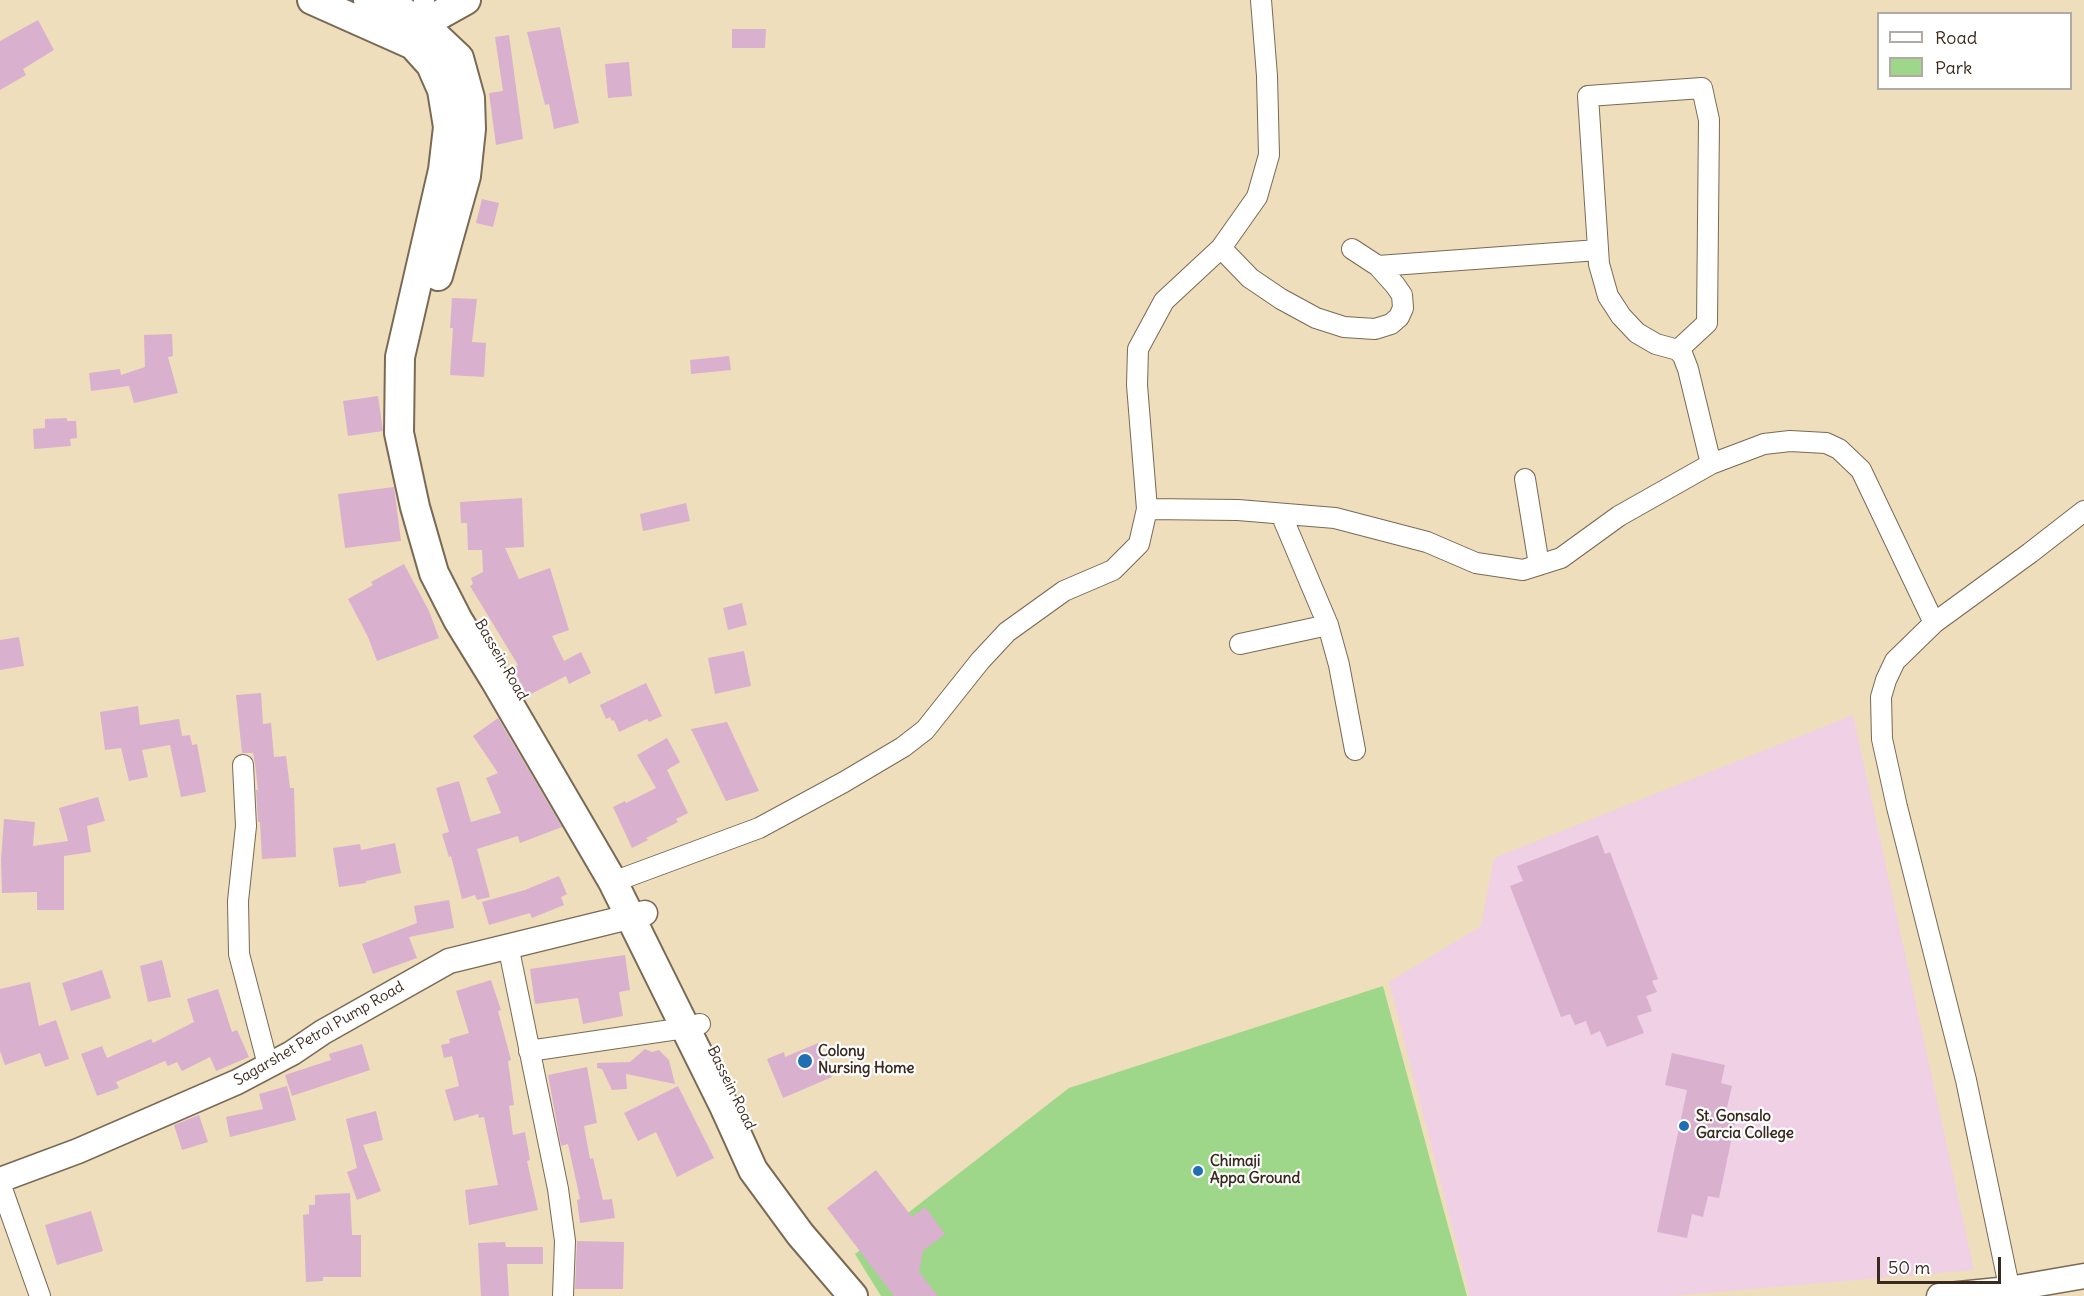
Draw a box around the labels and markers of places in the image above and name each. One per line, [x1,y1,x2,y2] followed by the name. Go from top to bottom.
[818,1043,914,1078] place label: Colony Nursing Home
[796,1052,814,1070] marker: Colony Nursing Home
[1696,1108,1794,1143] place label: St. Gonsalo Garcia College
[1677,1119,1691,1133] marker: St. Gonsalo Garcia College
[1210,1153,1300,1188] place label: Chimaji Appa Ground
[1191,1164,1205,1178] marker: Chimaji Appa Ground

